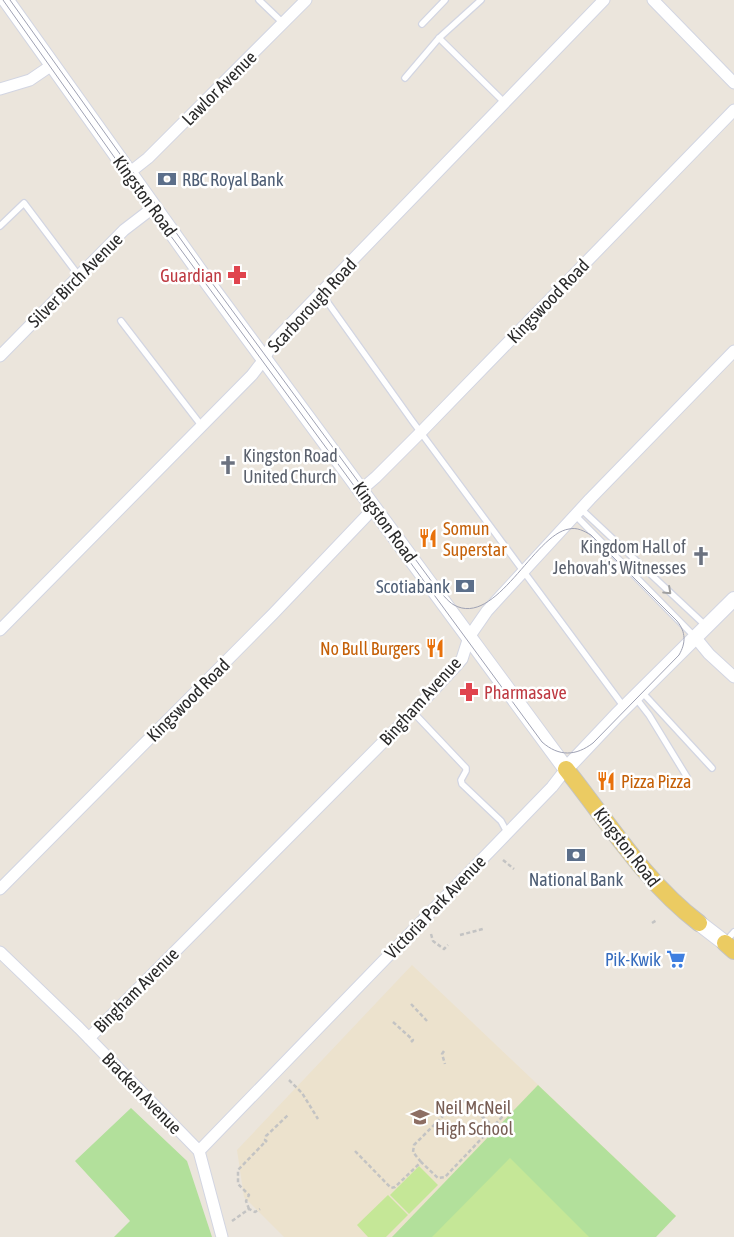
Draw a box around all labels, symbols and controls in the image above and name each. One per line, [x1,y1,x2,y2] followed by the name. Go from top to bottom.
[177,46,261,130] street label: Lawlor Avenue
[109,151,181,241] street label: Kingston Road
[156,168,178,190] bank icon: RBC Royal Bank
[182,169,284,190] place label: RBC Royal Bank
[23,228,127,332] street label: Silver Birch Avenue
[263,254,361,356] street label: Scarborough Road
[503,255,593,347] street label: Kingswood Road
[226,264,248,286] pharmacy icon: Guardian
[160,265,222,286] place label: Guardian
[243,445,338,487] place label: Kingston Road United Church
[217,454,239,476] church icon: Kingston Road United Church
[349,477,421,567] street label: Kingston Road
[443,518,507,560] place label: Somun Superstar
[417,527,439,549] restaurant icon: Somun Superstar
[553,536,686,578] place label: Kingdom Hall of Jehovah's Witnesses
[690,545,712,567] church icon: Kingdom Hall of Jehovah's Witnesses
[454,575,476,597] bank icon: Scotiabank
[376,576,450,597] place label: Scotiabank
[662,585,671,594] one-way arrow
[424,637,446,659] restaurant icon: No Bull Burgers
[320,638,420,659] place label: No Bull Burgers
[375,653,465,749] street label: Bingham Avenue
[142,654,234,746] street label: Kingswood Road
[458,681,480,703] pharmacy icon: Pharmasave
[484,682,567,703] place label: Pharmasave
[595,770,617,792] restaurant icon: Pizza Pizza
[621,771,691,792] place label: Pizza Pizza
[590,803,664,891] street label: Kingston Road
[565,844,587,866] bank icon: National Bank
[380,851,490,963] street label: Victoria Park Avenue
[529,869,623,890] place label: National Bank
[89,943,183,1037] street label: Bingham Avenue
[665,948,687,970] supermarket icon: Pik-Kwik
[605,949,661,970] place label: Pik-Kwik
[98,1048,186,1138] street label: Bracken Avenue
[435,1097,513,1139] place label: Neil McNeil High School
[409,1106,431,1128] school or university icon: Neil McNeil High School

